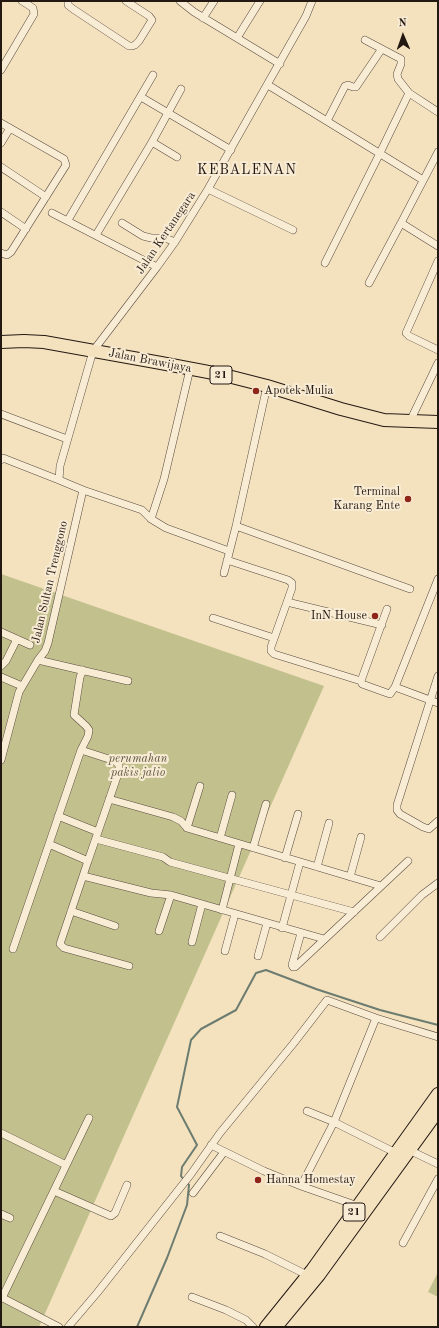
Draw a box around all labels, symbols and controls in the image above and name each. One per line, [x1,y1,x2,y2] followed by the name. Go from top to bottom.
[383,16,423,56] north arrow
[398,18,407,29] text: N
[197,162,297,178] district label: KEBALENAN
[133,189,199,277] street label: Jalan Kertanegara
[107,346,193,376] street label: Jalan Brawijaya
[210,366,232,384] road number: 21
[264,384,334,398] place label: Apotek Mulia
[251,386,261,396] marker: Apotek Mulia
[333,485,400,513] place label: Terminal Karang Ente
[403,494,413,504] marker: Terminal Karang Ente
[29,519,71,645] street label: Jalan Sultan Trenggono
[311,609,367,623] place label: InN House
[370,611,380,621] marker: InN House
[109,752,167,780] park label: perumahan pakis jalio
[266,1173,356,1187] place label: Hanna Homestay
[253,1175,263,1185] marker: Hanna Homestay
[343,1203,365,1221] road number: 21

